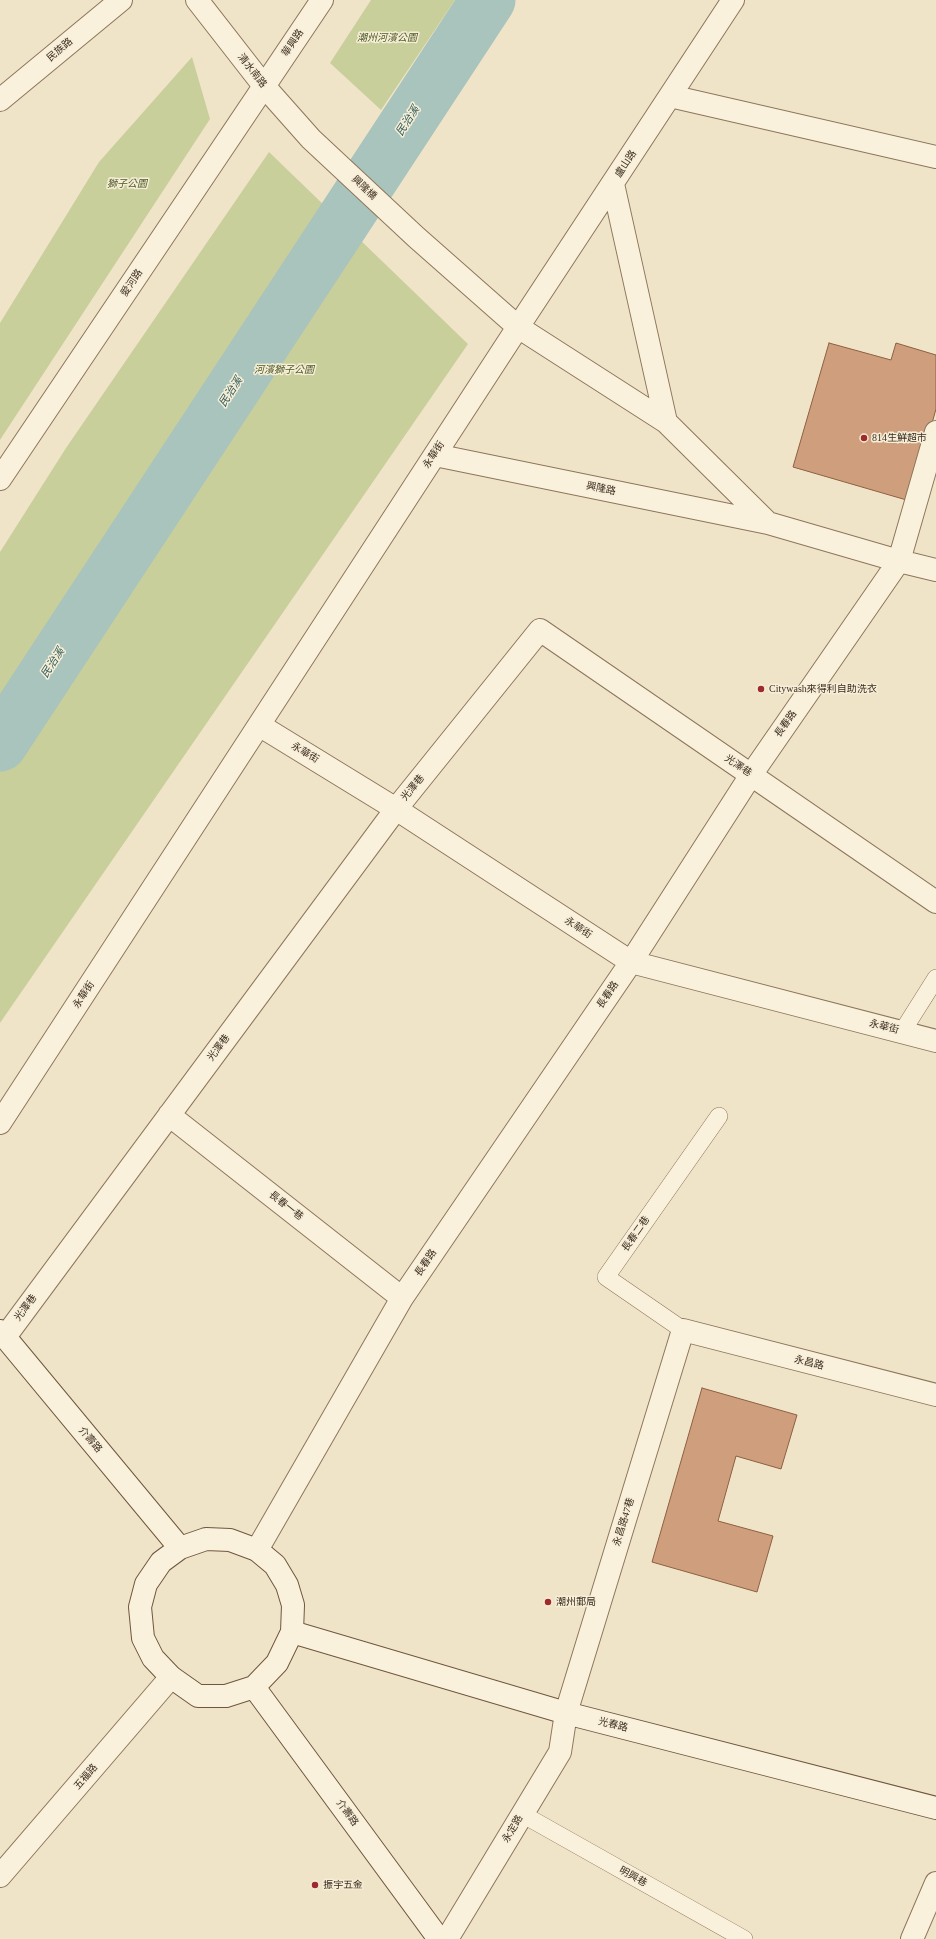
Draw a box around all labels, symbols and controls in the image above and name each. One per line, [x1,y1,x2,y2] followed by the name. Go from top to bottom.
[280,27,306,59] street label: 華興路
[357,32,417,44] park label: 潮州河濱公園
[45,36,75,64] street label: 民族路
[235,52,269,90] street label: 清水南路
[393,104,423,138] water label: 民治溪
[613,148,639,180] street label: 盧山路
[349,173,379,203] street label: 興隆橋
[107,178,147,190] park label: 獅子公園
[119,267,145,299] street label: 愛河路
[254,364,314,376] park label: 河濱獅子公園
[216,375,246,409] water label: 民治溪
[872,432,927,444] place label: 814生鮮超市
[859,433,869,443] marker: 814生鮮超市
[421,439,447,471] street label: 永華街
[585,480,617,498] street label: 興隆路
[38,646,68,680] water label: 民治溪
[769,683,877,695] place label: Citywash來得利自助洗衣
[756,684,766,694] marker: Citywash來得利自助洗衣
[772,708,800,740] street label: 長春路
[289,740,321,766] street label: 永華街
[722,753,754,779] street label: 光澤巷
[399,773,427,803] street label: 光澤巷
[562,915,594,941] street label: 永華街
[71,979,97,1011] street label: 永華街
[595,979,621,1011] street label: 長春路
[868,1018,900,1036] street label: 永華街
[205,1032,233,1064] street label: 光澤巷
[267,1189,305,1223] street label: 長春一巷
[620,1214,652,1254] street label: 長春二巷
[413,1247,439,1279] street label: 長春路
[12,1292,40,1324] street label: 光澤巷
[793,1354,825,1372] street label: 永昌路
[76,1425,104,1455] street label: 介壽路
[611,1496,637,1548] street label: 永昌路47巷
[556,1596,596,1608] place label: 潮州郵局
[543,1597,553,1607] marker: 潮州郵局
[597,1716,629,1734] street label: 光春路
[72,1762,100,1792] street label: 五福路
[333,1797,361,1829] street label: 介壽路
[500,1813,526,1845] street label: 永定路
[617,1864,649,1890] street label: 明興巷
[323,1879,363,1891] place label: 振宇五金
[310,1880,320,1890] marker: 振宇五金

